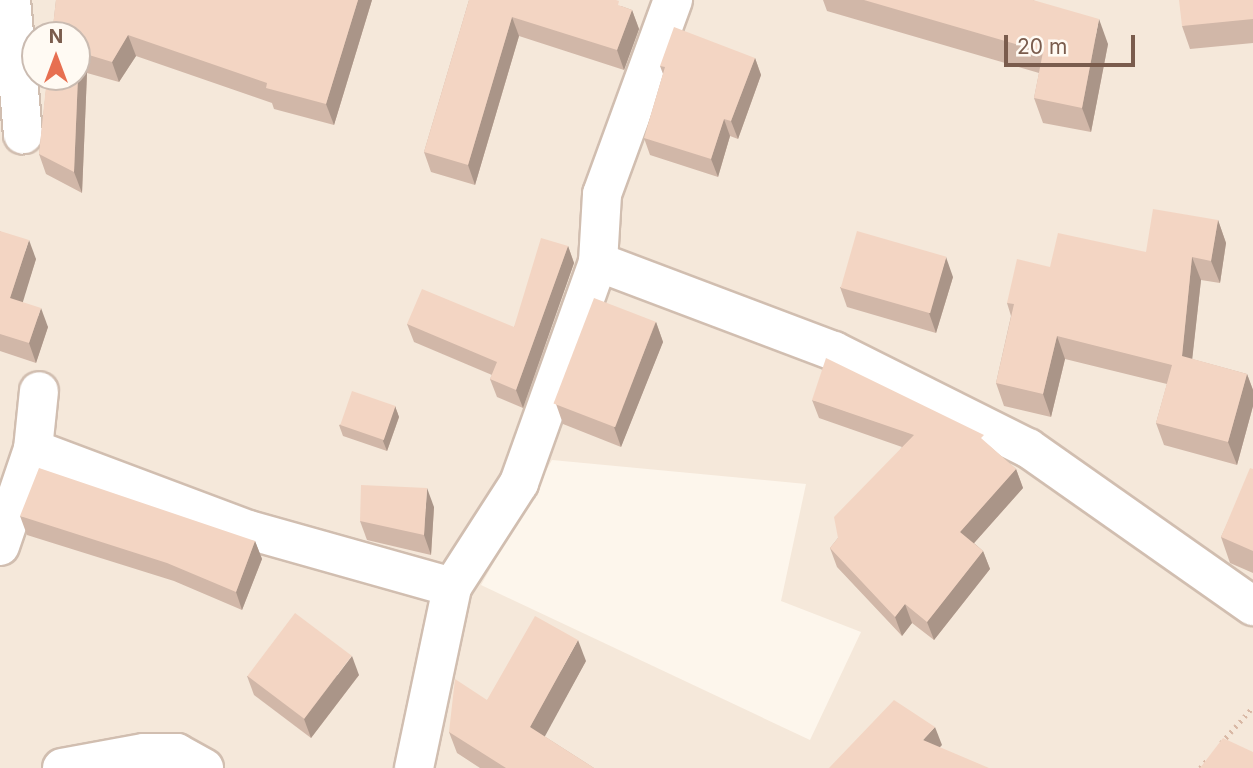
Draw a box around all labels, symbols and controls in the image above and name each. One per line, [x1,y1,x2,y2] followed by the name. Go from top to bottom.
[21,21,91,91] north arrow
[1008,21,1139,65] scale bar
[49,25,63,48] text: N
[1017,34,1067,59] text: 20 m

